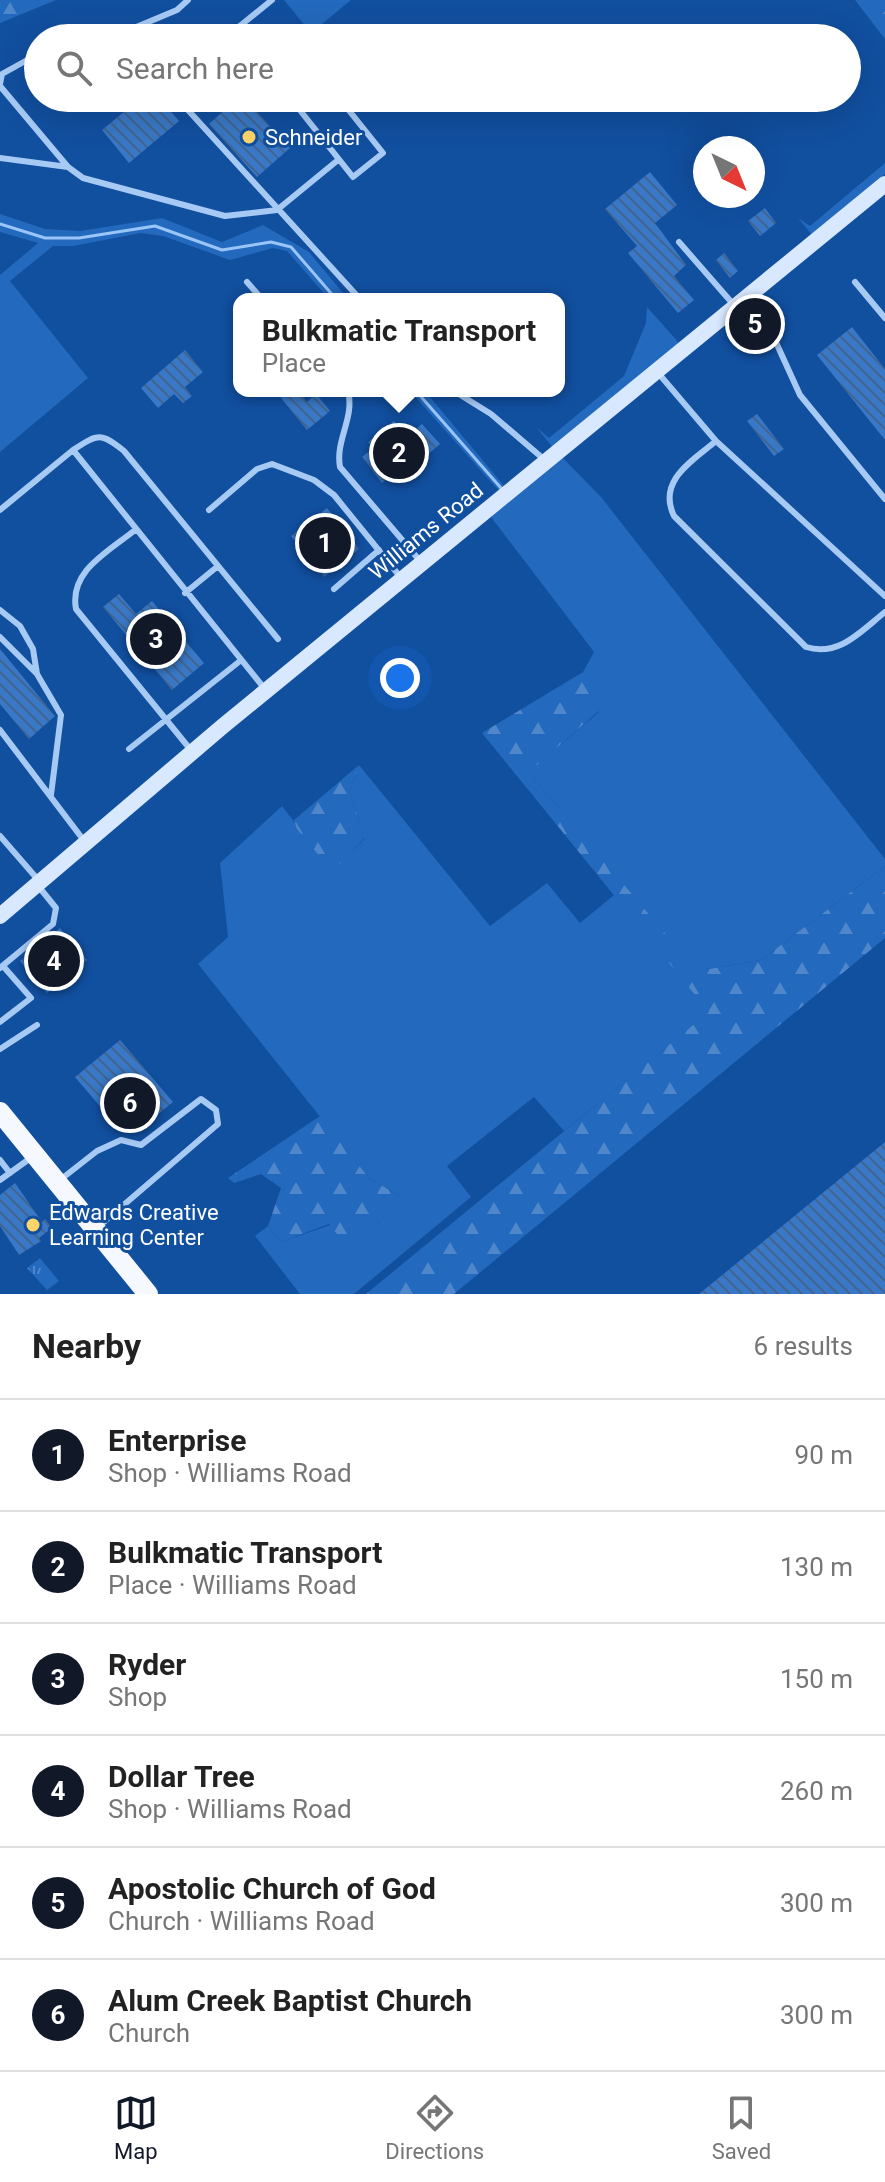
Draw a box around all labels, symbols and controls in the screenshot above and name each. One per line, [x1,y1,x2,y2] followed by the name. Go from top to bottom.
[24,24,861,112] search box
[52,46,96,90] icon: search
[116,51,274,86] text: Search here
[265,125,363,150] place label: Schneider
[240,128,258,146] marker: Schneider
[693,136,765,208] north arrow
[233,293,565,397] popup
[729,294,781,354] pin: 5
[262,313,536,348] text: Bulkmatic Transport
[262,348,326,378] text: Place
[373,423,425,483] pin: 2
[364,477,488,585] street label: Williams Road
[299,513,351,573] pin: 1
[130,609,182,669] pin: 3
[380,658,420,698] your location
[28,931,80,991] pin: 4
[104,1073,156,1133] pin: 6
[49,1200,219,1250] place label: Edwards Creative Learning Center
[24,1216,42,1234] marker: Edwards Creative Learning Center
[32,1326,141,1366] text: Nearby
[754,1331,853,1361] text: 6 results
[108,1423,246,1458] text: Enterprise
[51,1440,65,1470] text: 1
[795,1440,853,1470] text: 90 m
[108,1458,352,1488] text: Shop · Williams Road
[108,1535,382,1570] text: Bulkmatic Transport
[51,1552,65,1582] text: 2
[780,1552,853,1582] text: 130 m
[108,1570,357,1600] text: Place · Williams Road
[108,1647,186,1682] text: Ryder
[51,1664,65,1694] text: 3
[780,1664,853,1694] text: 150 m
[108,1682,167,1712] text: Shop
[108,1759,255,1794] text: Dollar Tree
[51,1776,65,1806] text: 4
[780,1776,853,1806] text: 260 m
[108,1794,352,1824] text: Shop · Williams Road
[108,1871,436,1906] text: Apostolic Church of God
[51,1888,65,1918] text: 5
[780,1888,853,1918] text: 300 m
[108,1906,375,1936] text: Church · Williams Road
[108,1983,472,2018] text: Alum Creek Baptist Church
[51,2000,65,2030] text: 6
[780,2000,853,2030] text: 300 m
[108,2018,190,2048] text: Church
[114,2091,158,2164] tab: Map
[385,2091,484,2164] tab: Directions
[712,2091,771,2164] tab: Saved

